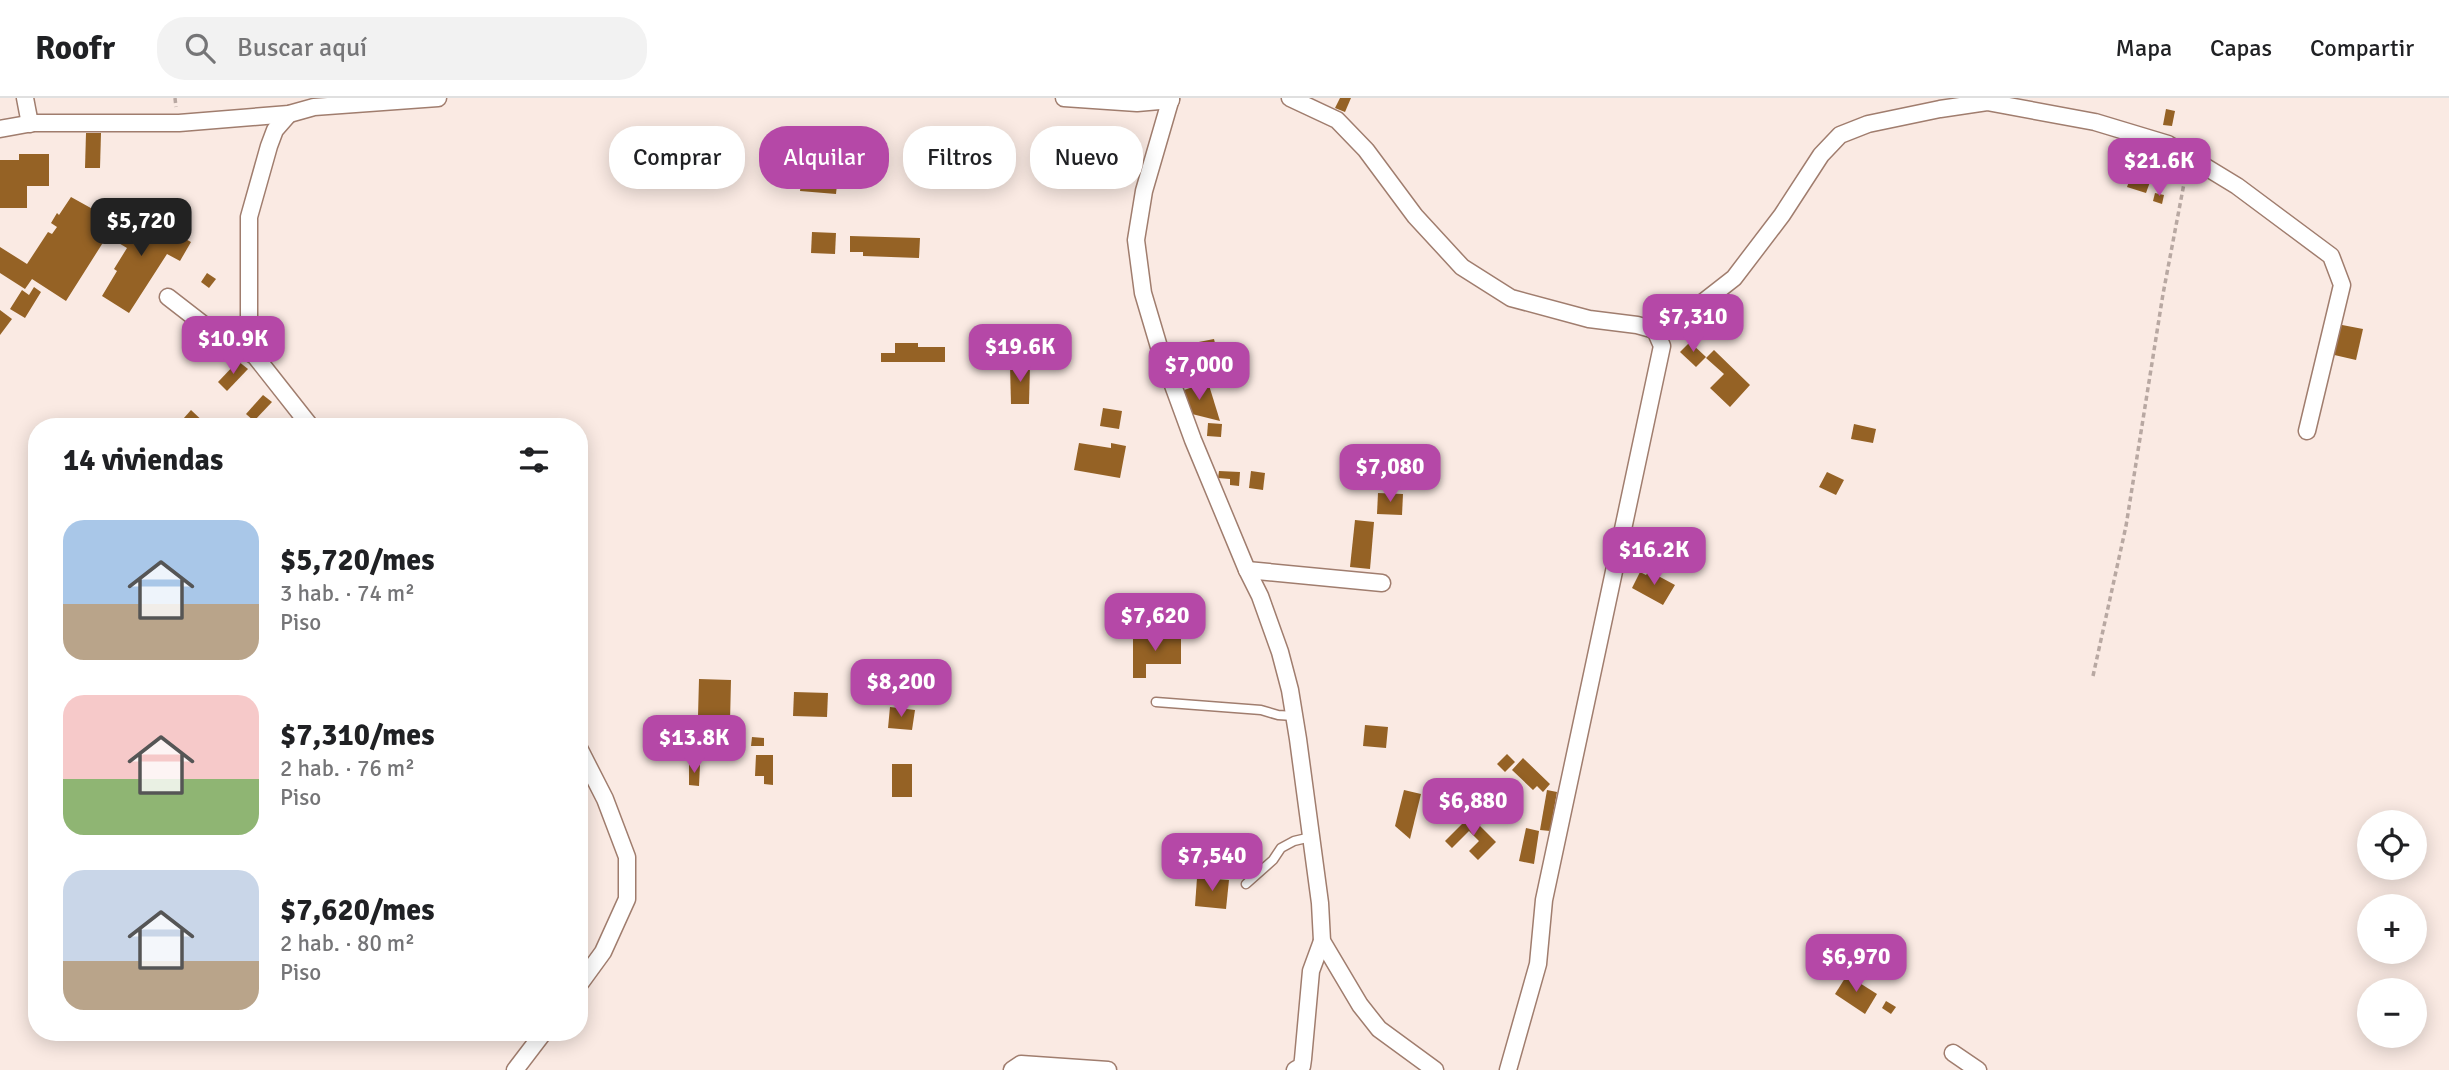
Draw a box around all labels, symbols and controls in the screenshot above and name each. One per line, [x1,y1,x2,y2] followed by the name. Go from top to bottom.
[157,17,647,80] search box
[35,28,115,69] text: Roofr
[181,29,219,67] icon: search
[237,32,367,64] text: Buscar aquí
[2116,33,2172,63] text: Mapa
[2210,33,2272,63] text: Capas
[2310,33,2414,63] text: Compartir
[609,126,745,189] chip: Comprar
[759,126,889,189] chip: Alquilar
[903,126,1016,189] chip: Filtros
[1030,126,1143,189] chip: Nuevo
[2102,139,2216,198] pin: $21.6K
[2124,146,2194,175] text: $21.6K
[84,198,198,258] pin: $5,720
[107,206,175,235] text: $5,720
[1636,294,1750,354] pin: $7,310
[1659,302,1727,331] text: $7,310
[176,316,290,376] pin: $10.9K
[198,324,268,353] text: $10.9K
[963,324,1077,384] pin: $19.6K
[985,332,1055,361] text: $19.6K
[1142,342,1256,402] pin: $7,000
[1165,350,1233,379] text: $7,000
[515,441,553,479] icon: filters
[63,442,223,479] text: 14 viviendas
[1333,444,1447,504] pin: $7,080
[1356,452,1424,481] text: $7,080
[1597,528,1711,587] pin: $16.2K
[1619,535,1689,564] text: $16.2K
[280,542,435,579] text: $5,720/mes
[119,548,203,632] icon: home
[280,579,415,608] text: 3 hab. · 74 m²
[1098,594,1212,653] pin: $7,620
[1121,601,1189,630] text: $7,620
[280,608,321,637] text: Piso
[844,660,958,719] pin: $8,200
[867,667,935,696] text: $8,200
[637,716,751,775] pin: $13.8K
[280,717,435,754] text: $7,310/mes
[119,723,203,807] icon: home
[659,723,729,752] text: $13.8K
[280,754,415,783] text: 2 hab. · 76 m²
[1416,778,1530,838] pin: $6,880
[280,783,321,812] text: Piso
[1439,786,1507,815] text: $6,880
[2357,810,2427,1048] map controls
[2357,810,2427,880] button: locate
[1155,834,1269,893] pin: $7,540
[1178,841,1246,870] text: $7,540
[280,892,435,929] text: $7,620/mes
[2357,894,2427,964] button: +
[119,898,203,982] icon: home
[280,929,415,958] text: 2 hab. · 80 m²
[1799,934,1913,994] pin: $6,970
[1822,942,1890,971] text: $6,970
[280,958,321,987] text: Piso
[2357,978,2427,1048] button: −

